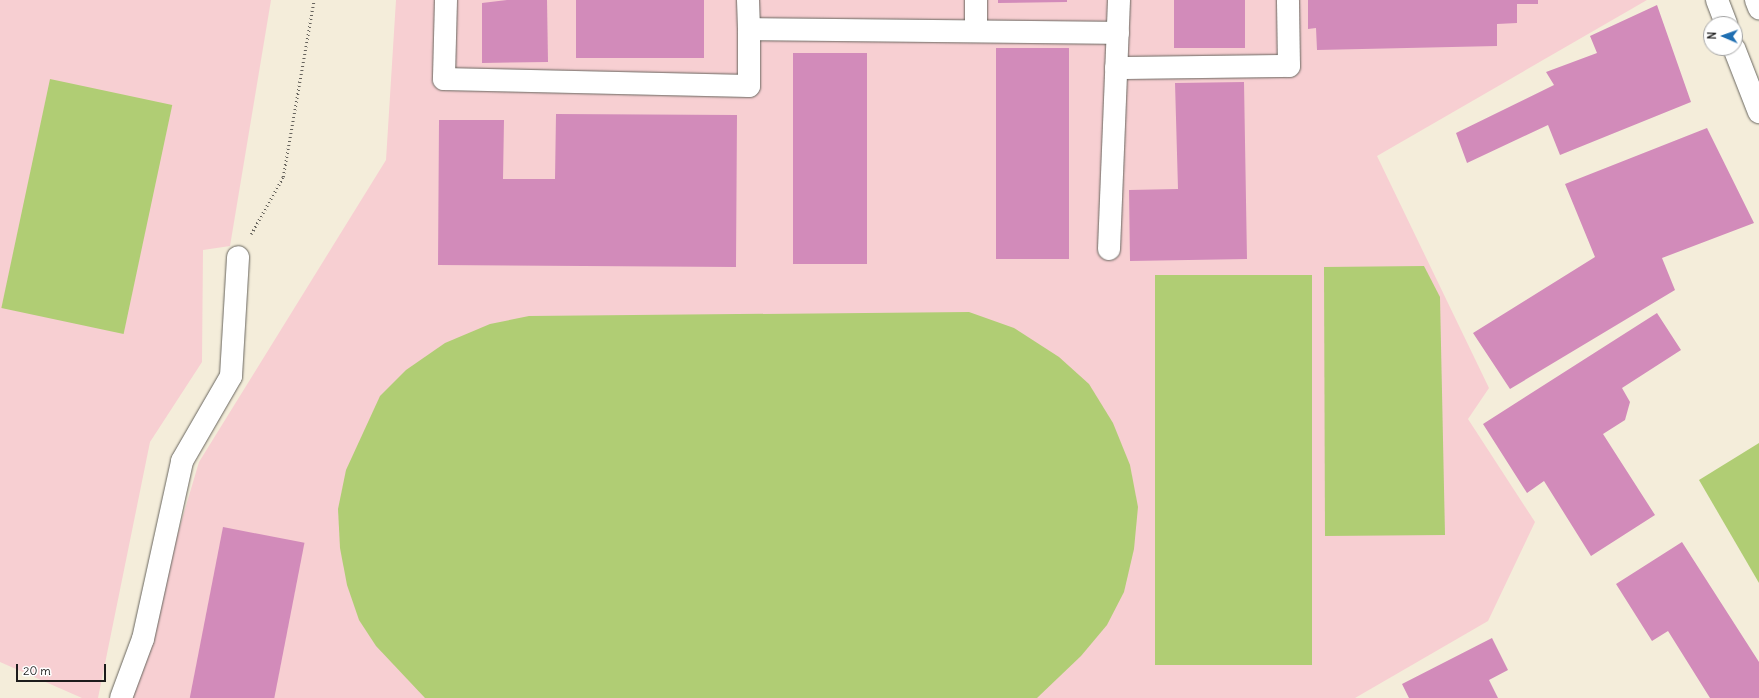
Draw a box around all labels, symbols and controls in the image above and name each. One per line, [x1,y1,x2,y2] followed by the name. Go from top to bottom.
[1703,16,1743,56] north arrow
[1705,32,1719,40] text: N
[18,656,108,682] scale bar
[23,663,51,678] text: 20 m

